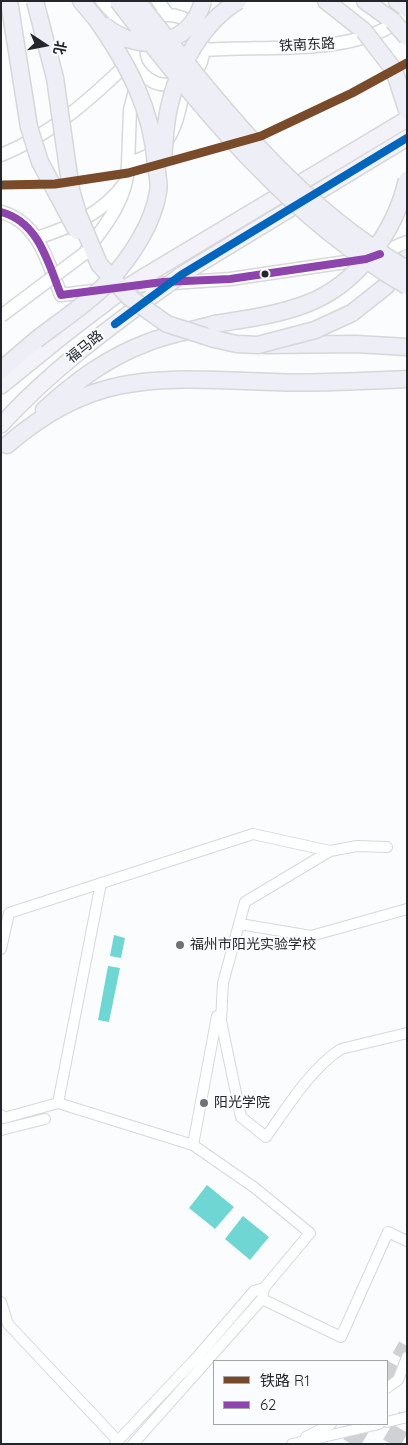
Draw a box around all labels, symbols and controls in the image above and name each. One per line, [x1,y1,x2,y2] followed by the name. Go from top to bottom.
[20,20,70,70] north arrow
[279,35,335,55] street label: 铁南东路
[50,39,70,56] text: 北
[260,269,270,279] unlabelled marker
[63,327,107,367] street label: 福马路
[190,937,316,953] place label: 福州市阳光实验学校
[174,939,186,951] marker: 福州市阳光实验学校
[214,1095,270,1111] place label: 阳光学院
[198,1097,210,1109] marker: 阳光学院
[213,1360,388,1425] legend
[260,1371,310,1390] text: 铁路 R1
[260,1395,276,1414] text: 62

